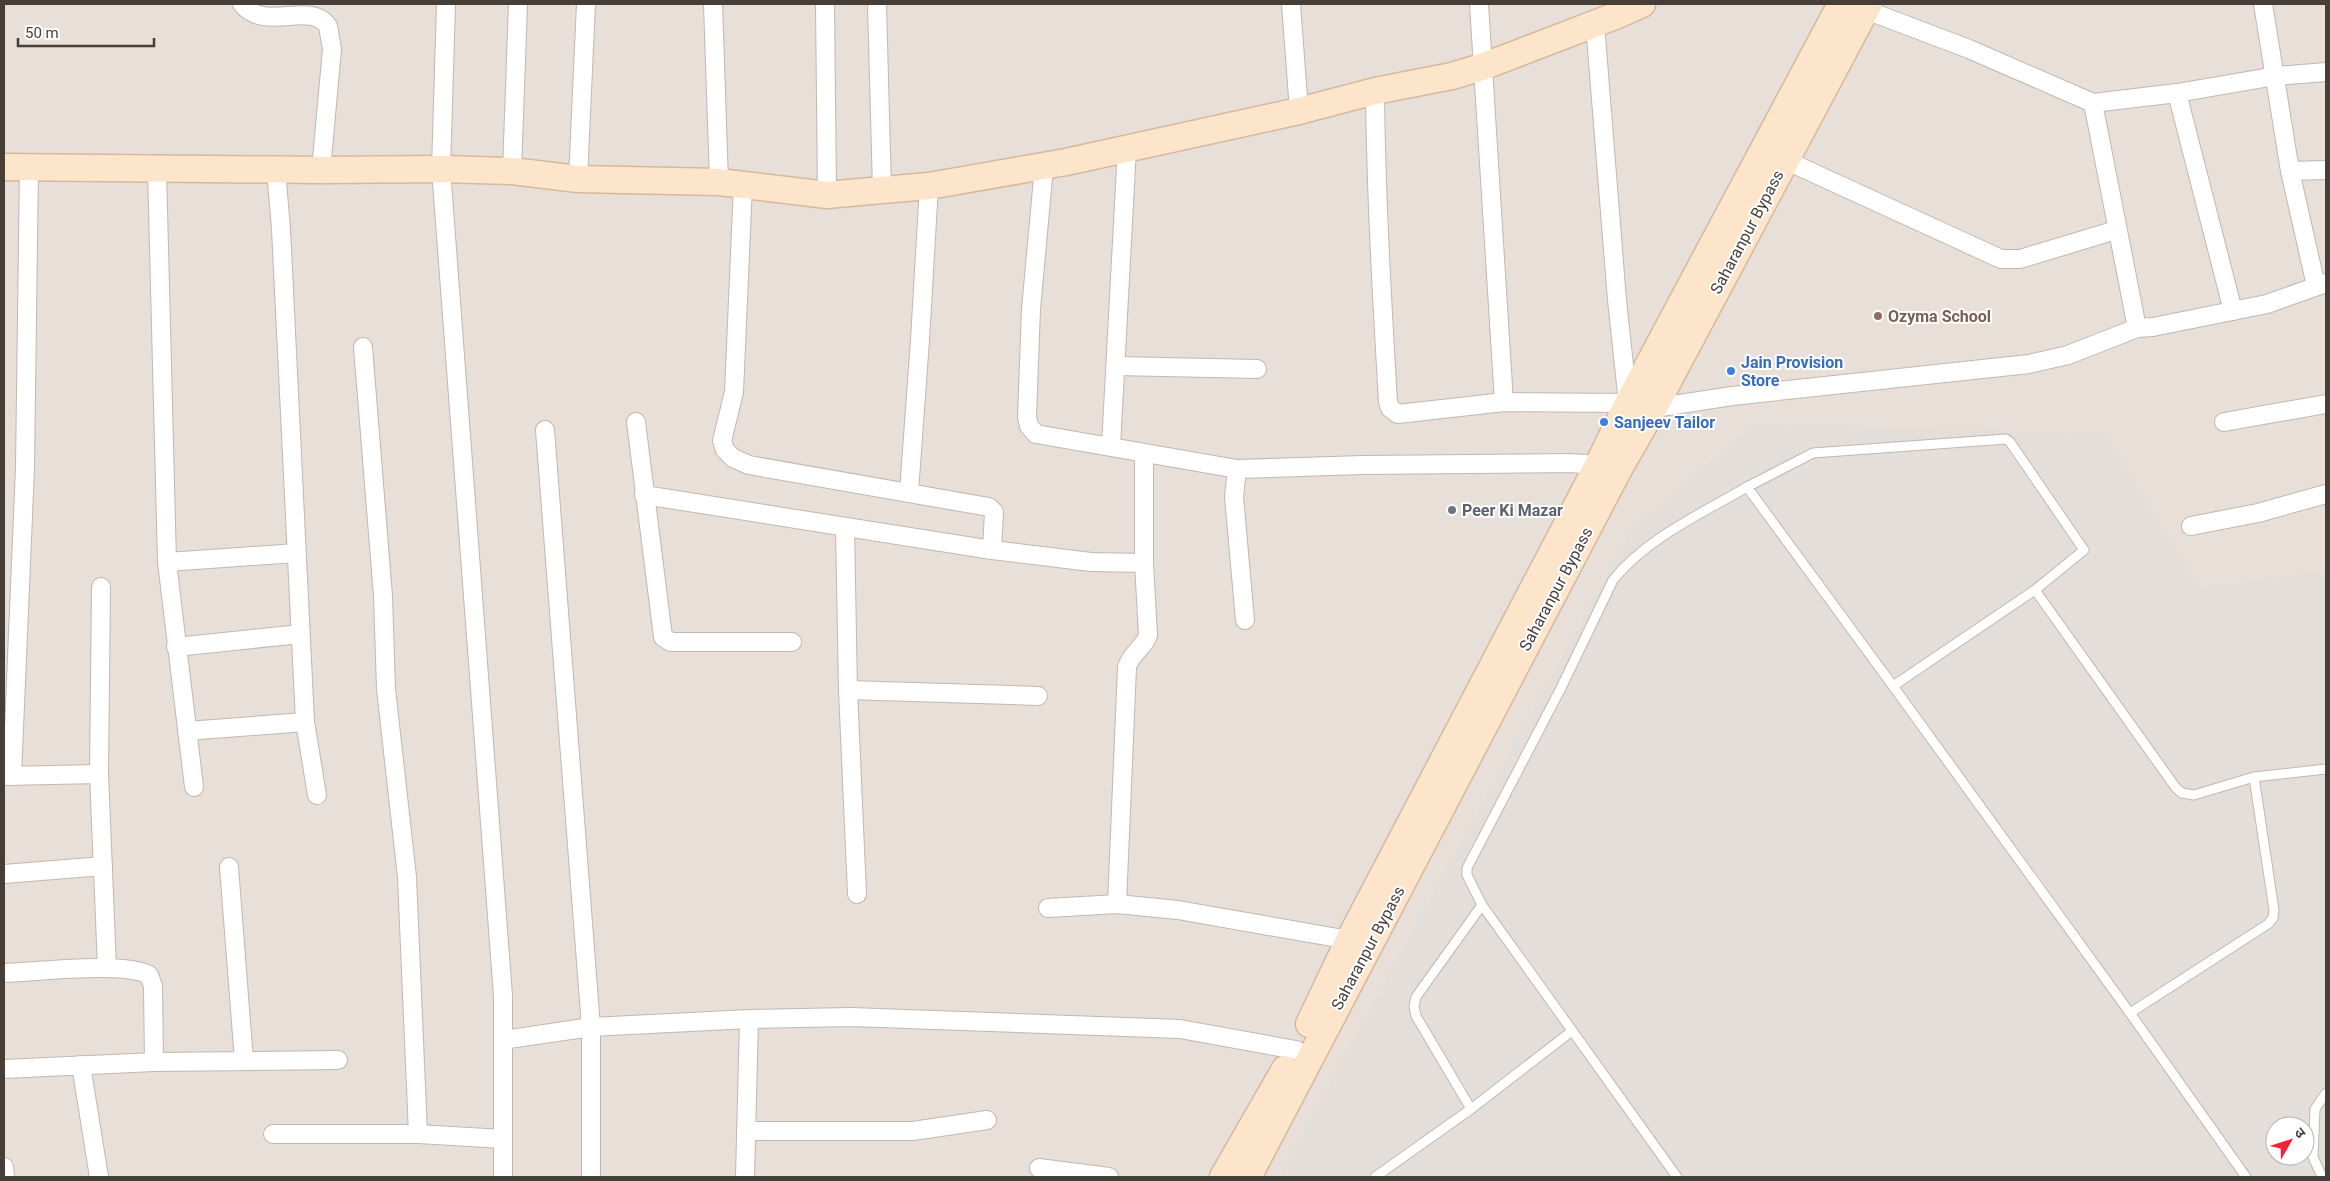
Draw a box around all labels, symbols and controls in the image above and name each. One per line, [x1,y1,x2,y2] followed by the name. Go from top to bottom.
[18,15,154,47] scale bar
[25,24,59,42] text: 50 m
[1706,167,1788,297] street label: Saharanpur Bypass
[1888,307,1991,326] place label: Ozyma School
[1872,310,1884,322] marker: Ozyma School
[1741,353,1843,390] place label: Jain Provision Store
[1725,365,1737,377] marker: Jain Provision Store
[1614,413,1715,432] place label: Sanjeev Tailor
[1598,416,1610,428] marker: Sanjeev Tailor
[1462,501,1563,520] place label: Peer Ki Mazar
[1446,504,1458,516] marker: Peer Ki Mazar
[1515,524,1597,654] street label: Saharanpur Bypass
[1327,883,1409,1013] street label: Saharanpur Bypass
[2265,1116,2315,1166] north arrow
[2291,1125,2309,1142] text: उ

